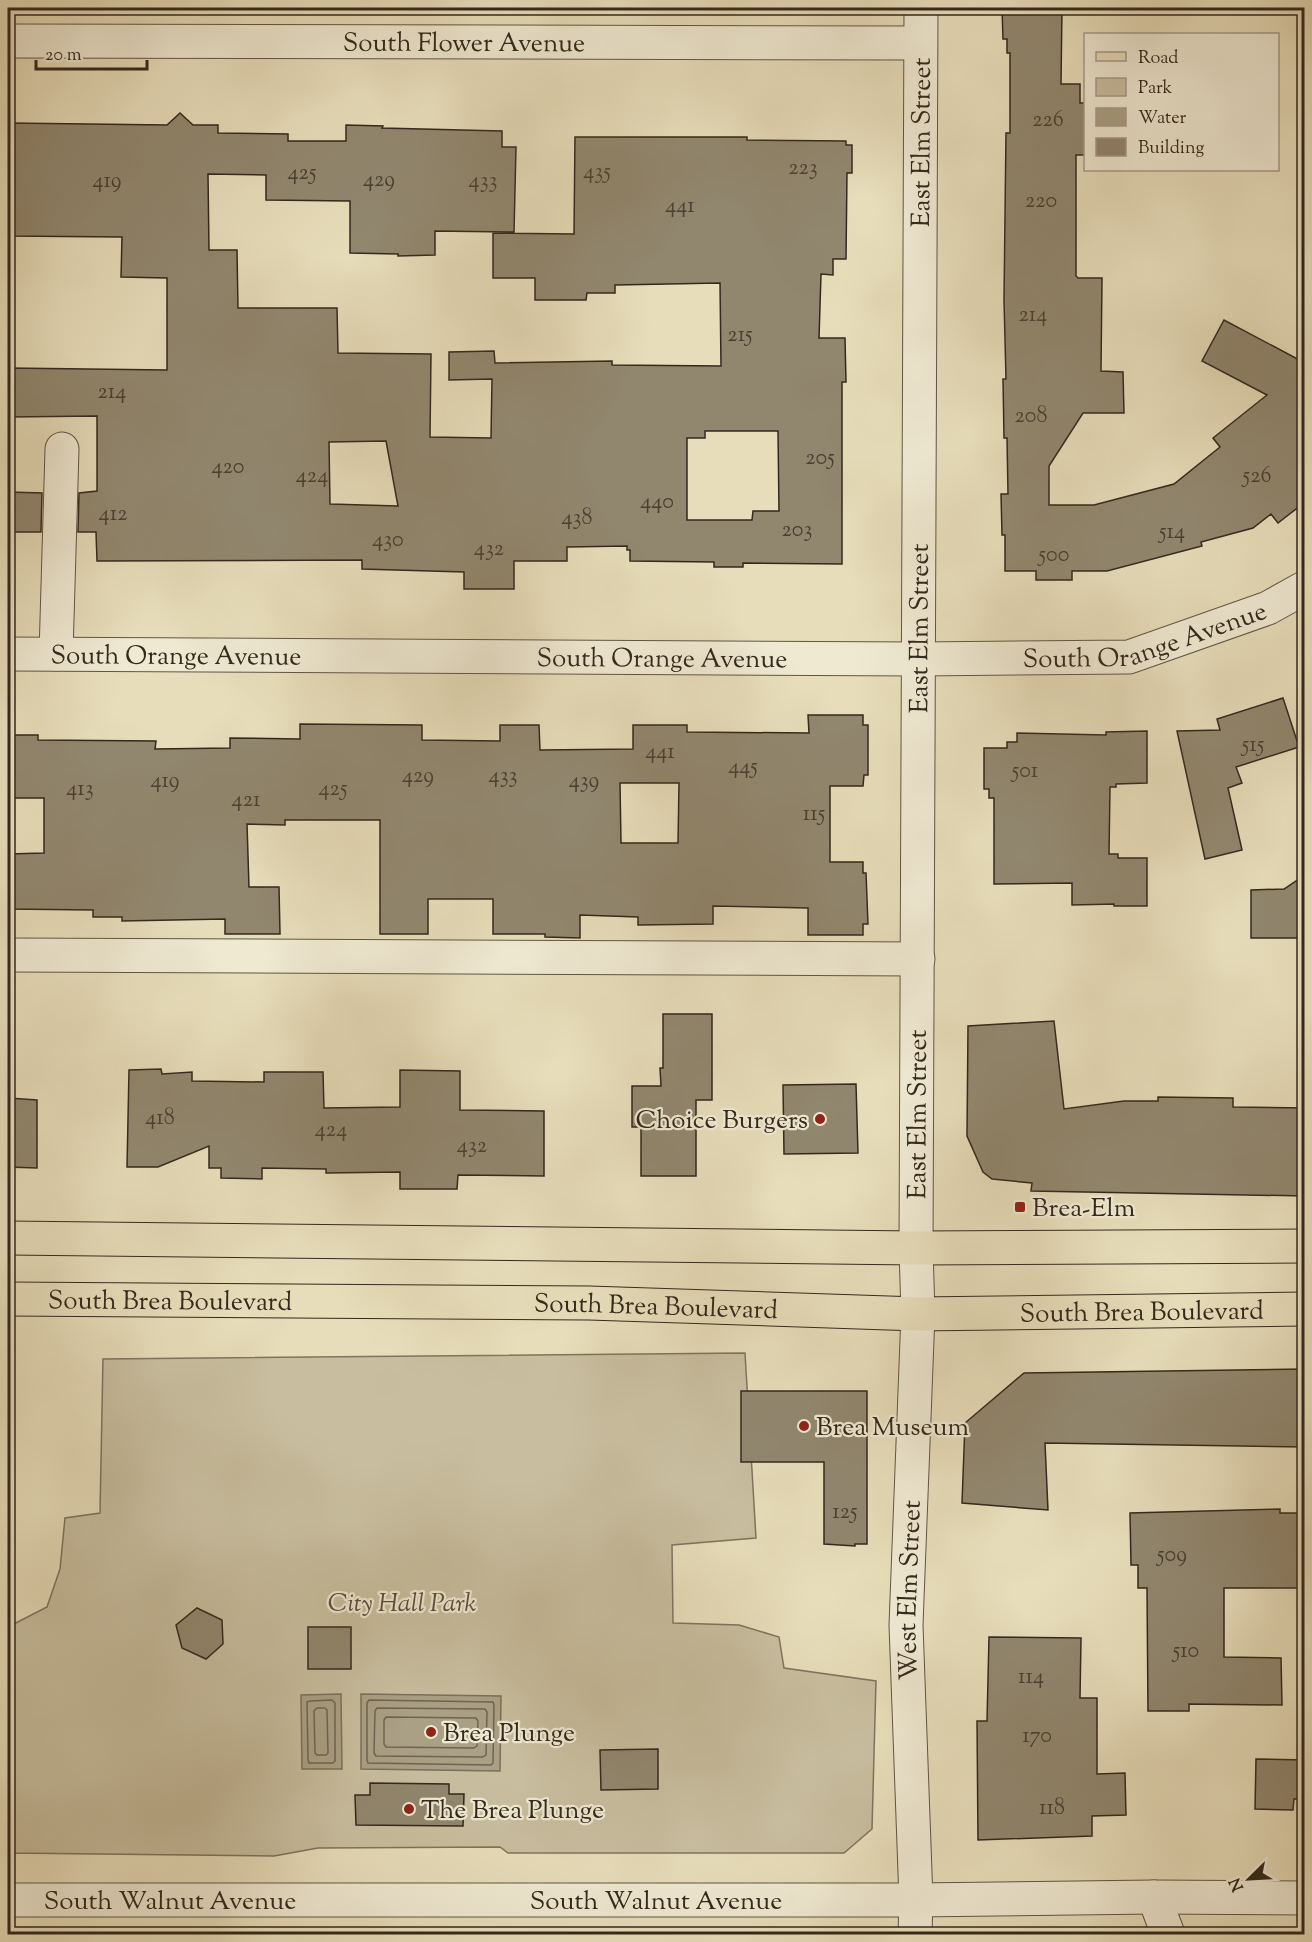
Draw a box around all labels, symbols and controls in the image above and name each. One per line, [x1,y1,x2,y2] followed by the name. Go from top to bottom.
[343,26,585,63] street label: South Flower Avenue
[36,33,147,71] scale bar
[1084,33,1279,171] legend
[45,43,82,69] text: 20 m
[1138,46,1178,72] text: Road
[904,57,942,227] street label: East Elm Street
[1138,76,1173,102] text: Park
[1032,105,1064,137] house number: 226
[1138,106,1187,132] text: Water
[1138,136,1204,162] text: Building
[788,153,818,185] house number: 223
[583,157,611,189] house number: 435
[288,158,317,190] house number: 425
[363,165,395,197] house number: 429
[92,166,122,198] house number: 419
[469,166,497,198] house number: 433
[1025,186,1057,218] house number: 220
[665,191,695,223] house number: 441
[1019,300,1047,332] house number: 214
[727,320,753,352] house number: 215
[98,377,126,409] house number: 214
[1015,401,1047,433] house number: 208
[805,443,835,475] house number: 205
[211,452,245,484] house number: 420
[296,461,328,493] house number: 424
[1241,461,1271,493] house number: 526
[640,487,674,519] house number: 440
[99,499,127,531] house number: 412
[562,503,592,535] house number: 438
[782,515,812,547] house number: 203
[1157,517,1185,549] house number: 514
[372,525,404,557] house number: 430
[474,534,504,566] house number: 432
[1037,540,1069,572] house number: 500
[902,543,940,713] street label: East Elm Street
[1023,594,1272,679] street label: South Orange Avenue
[51,638,301,677] street label: South Orange Avenue
[537,641,787,679] street label: South Orange Avenue
[1240,730,1265,762] house number: 515
[645,737,675,769] house number: 441
[728,752,758,784] house number: 445
[1010,756,1039,788] house number: 501
[402,761,434,793] house number: 429
[489,761,517,793] house number: 433
[150,766,180,798] house number: 419
[569,766,599,798] house number: 439
[66,774,94,806] house number: 413
[319,774,348,806] house number: 425
[232,785,261,817] house number: 421
[803,799,826,831] house number: 115
[900,1029,938,1199] street label: East Elm Street
[145,1103,175,1135] house number: 418
[635,1103,808,1140] place label: Choice Burgers
[813,1112,827,1126] marker: Choice Burgers
[315,1115,347,1147] house number: 424
[457,1131,487,1163] house number: 432
[1032,1191,1135,1228] place label: Brea-Elm
[1013,1200,1027,1214] marker: Brea-Elm
[48,1283,293,1322] street label: South Brea Boulevard
[534,1287,779,1330] street label: South Brea Boulevard
[1019,1294,1264,1334] street label: South Brea Boulevard
[816,1410,969,1447] place label: Brea Museum
[797,1419,811,1433] marker: Brea Museum
[832,1497,858,1529] house number: 125
[890,1499,932,1681] street label: West Elm Street
[1155,1540,1187,1572] house number: 509
[328,1586,476,1623] park label: City Hall Park
[1171,1636,1199,1668] house number: 510
[1018,1662,1044,1694] house number: 114
[443,1716,575,1753] place label: Brea Plunge
[1022,1721,1052,1753] house number: 170
[424,1725,438,1739] marker: Brea Plunge
[421,1793,604,1830] place label: The Brea Plunge
[1039,1793,1065,1825] house number: 118
[402,1802,416,1816] marker: The Brea Plunge
[1219,1849,1279,1909] north arrow
[1224,1873,1251,1895] text: N
[44,1884,296,1921] street label: South Walnut Avenue
[530,1884,782,1921] street label: South Walnut Avenue

